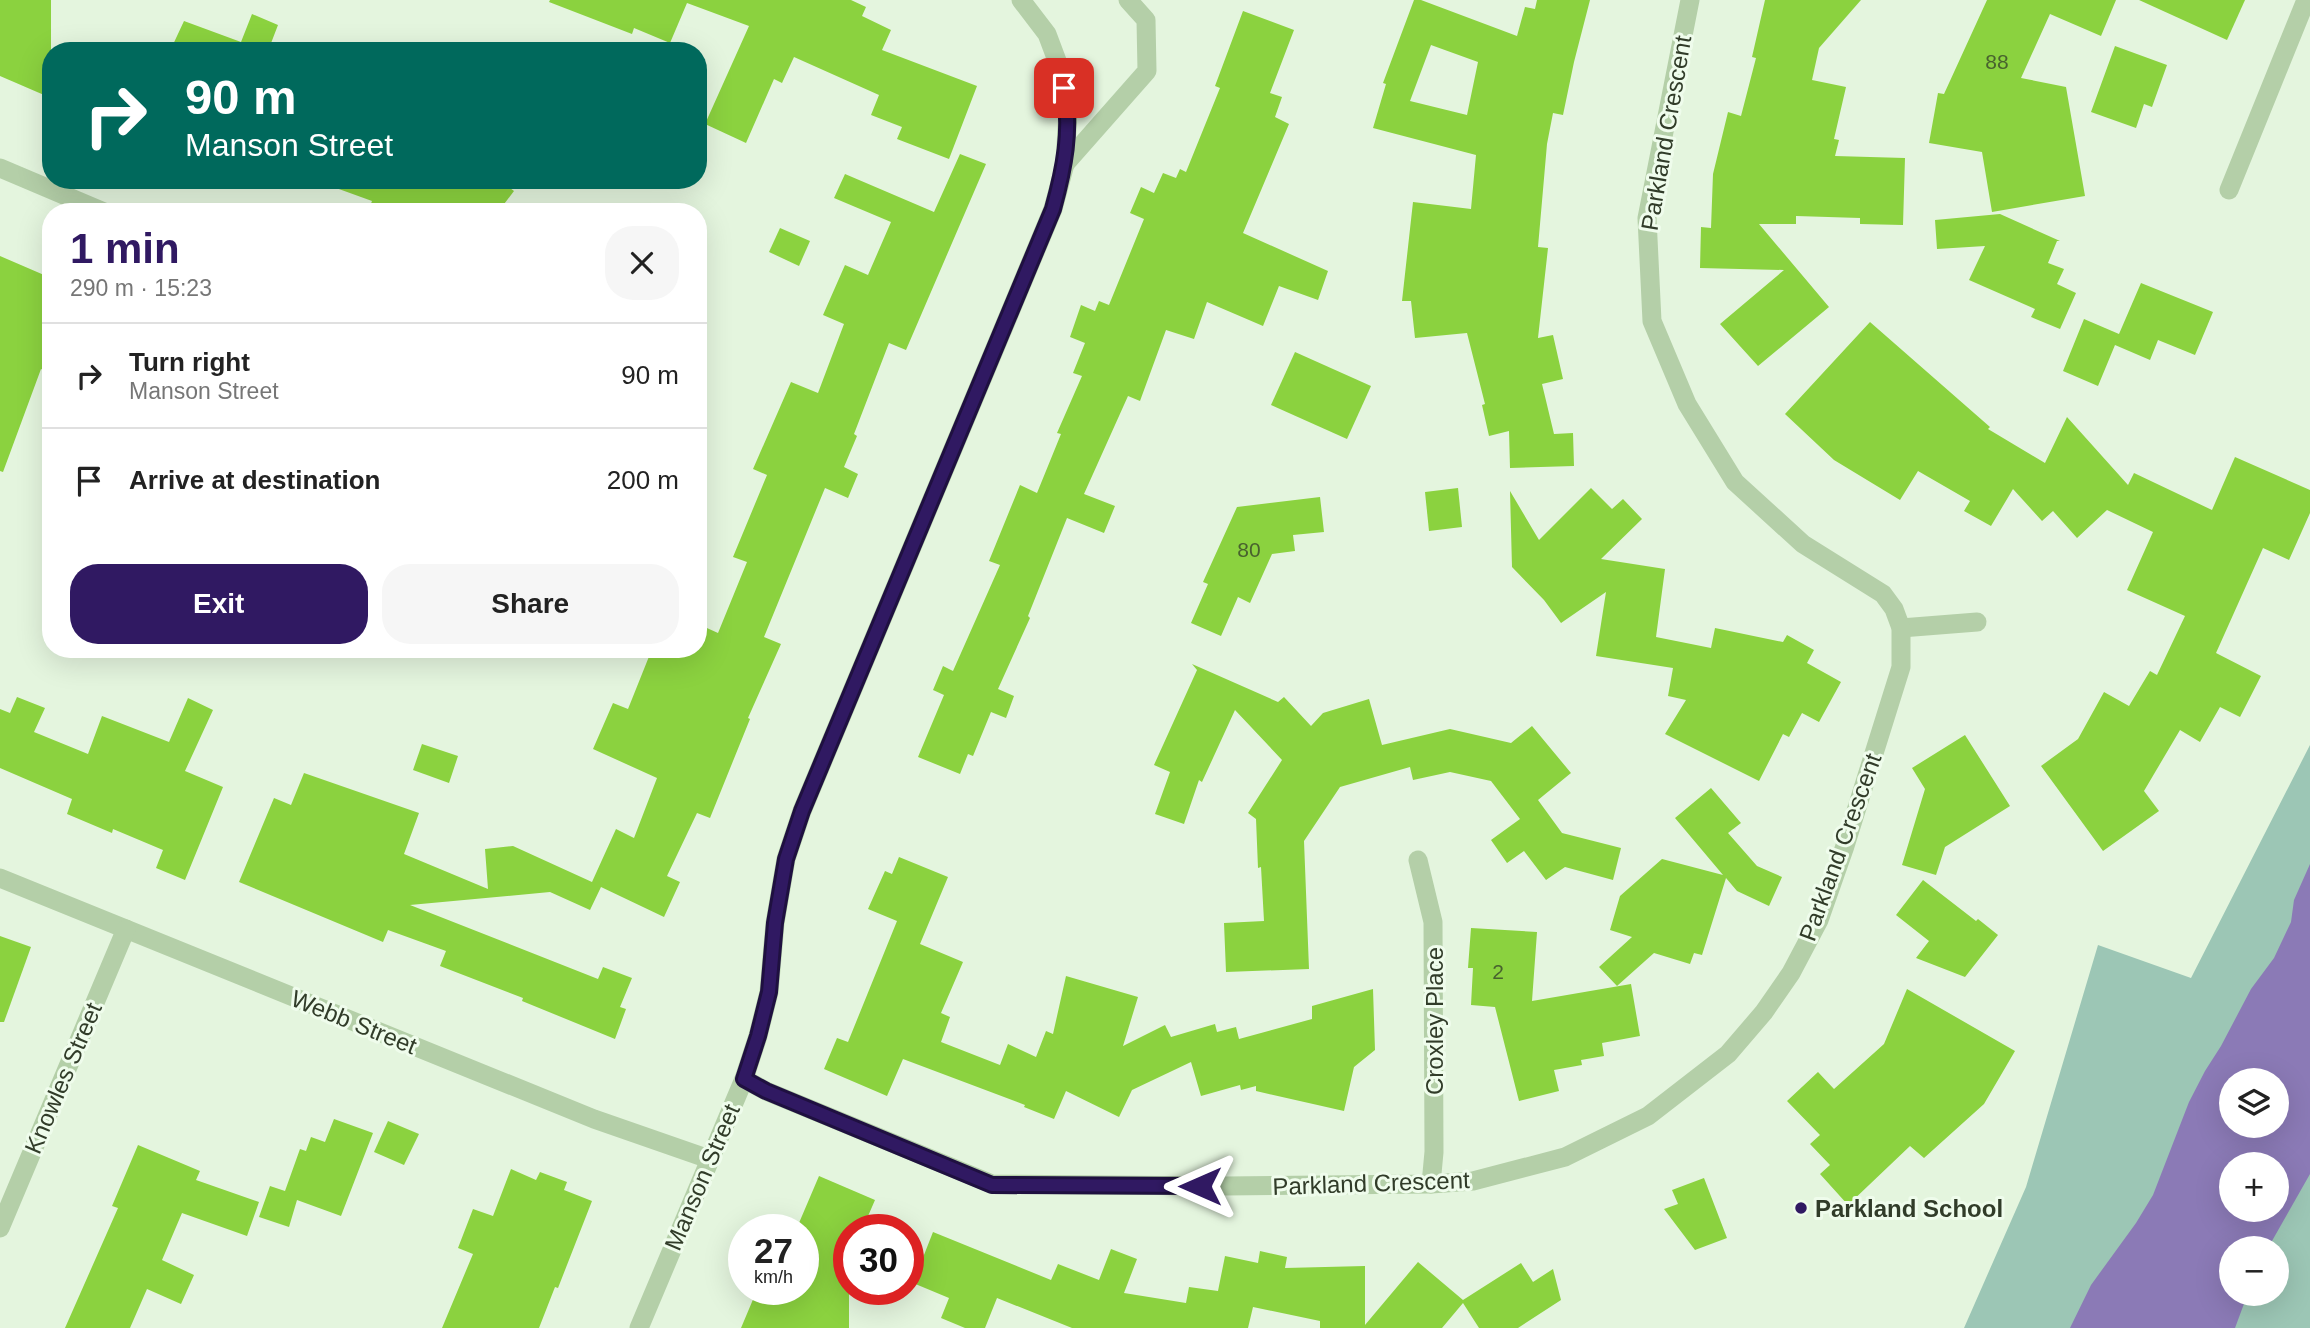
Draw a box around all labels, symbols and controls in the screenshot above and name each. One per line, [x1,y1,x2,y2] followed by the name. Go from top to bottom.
[1636,33,1696,233] street label: Parkland Crescent
[1985,50,2009,73] house number: 88
[1034,58,1094,118] pin
[1045,69,1083,107] icon: arrive
[70,70,161,161] icon: right
[185,70,297,124] text: 90 m
[185,127,393,163] text: Manson Street
[70,225,180,272] text: 1 min
[605,226,679,300] button: close
[70,275,212,301] text: 290 m · 15:23
[129,347,250,377] text: Turn right
[70,357,108,395] icon: right
[621,360,679,390] text: 90 m
[129,378,279,404] text: Manson Street
[70,462,108,500] icon: arrive
[129,465,380,495] text: Arrive at destination
[607,465,679,495] text: 200 m
[1237,538,1261,561] house number: 80
[70,564,368,644] button: Exit
[382,564,679,644] button: Share
[1794,749,1887,944] street label: Parkland Crescent
[1421,947,1448,1095] street label: Croxley Place
[1492,960,1504,983] house number: 2
[287,985,421,1060] street label: Webb Street
[19,998,107,1158] street label: Knowles Street
[2219,1068,2289,1306] map controls
[2219,1068,2289,1138] button: layers
[659,1100,745,1254] street label: Manson Street
[1163,1149,1237,1223] position arrow
[2219,1152,2289,1222] button: +
[1272,1166,1470,1200] street label: Parkland Crescent
[1815,1195,2003,1222] place label: Parkland School
[1793,1200,1809,1216] marker: Parkland School
[833,1214,924,1305] speed limit sign: 30
[754,1231,793,1270] text: 27
[2219,1236,2289,1306] button: −
[754,1267,793,1287] text: km/h

